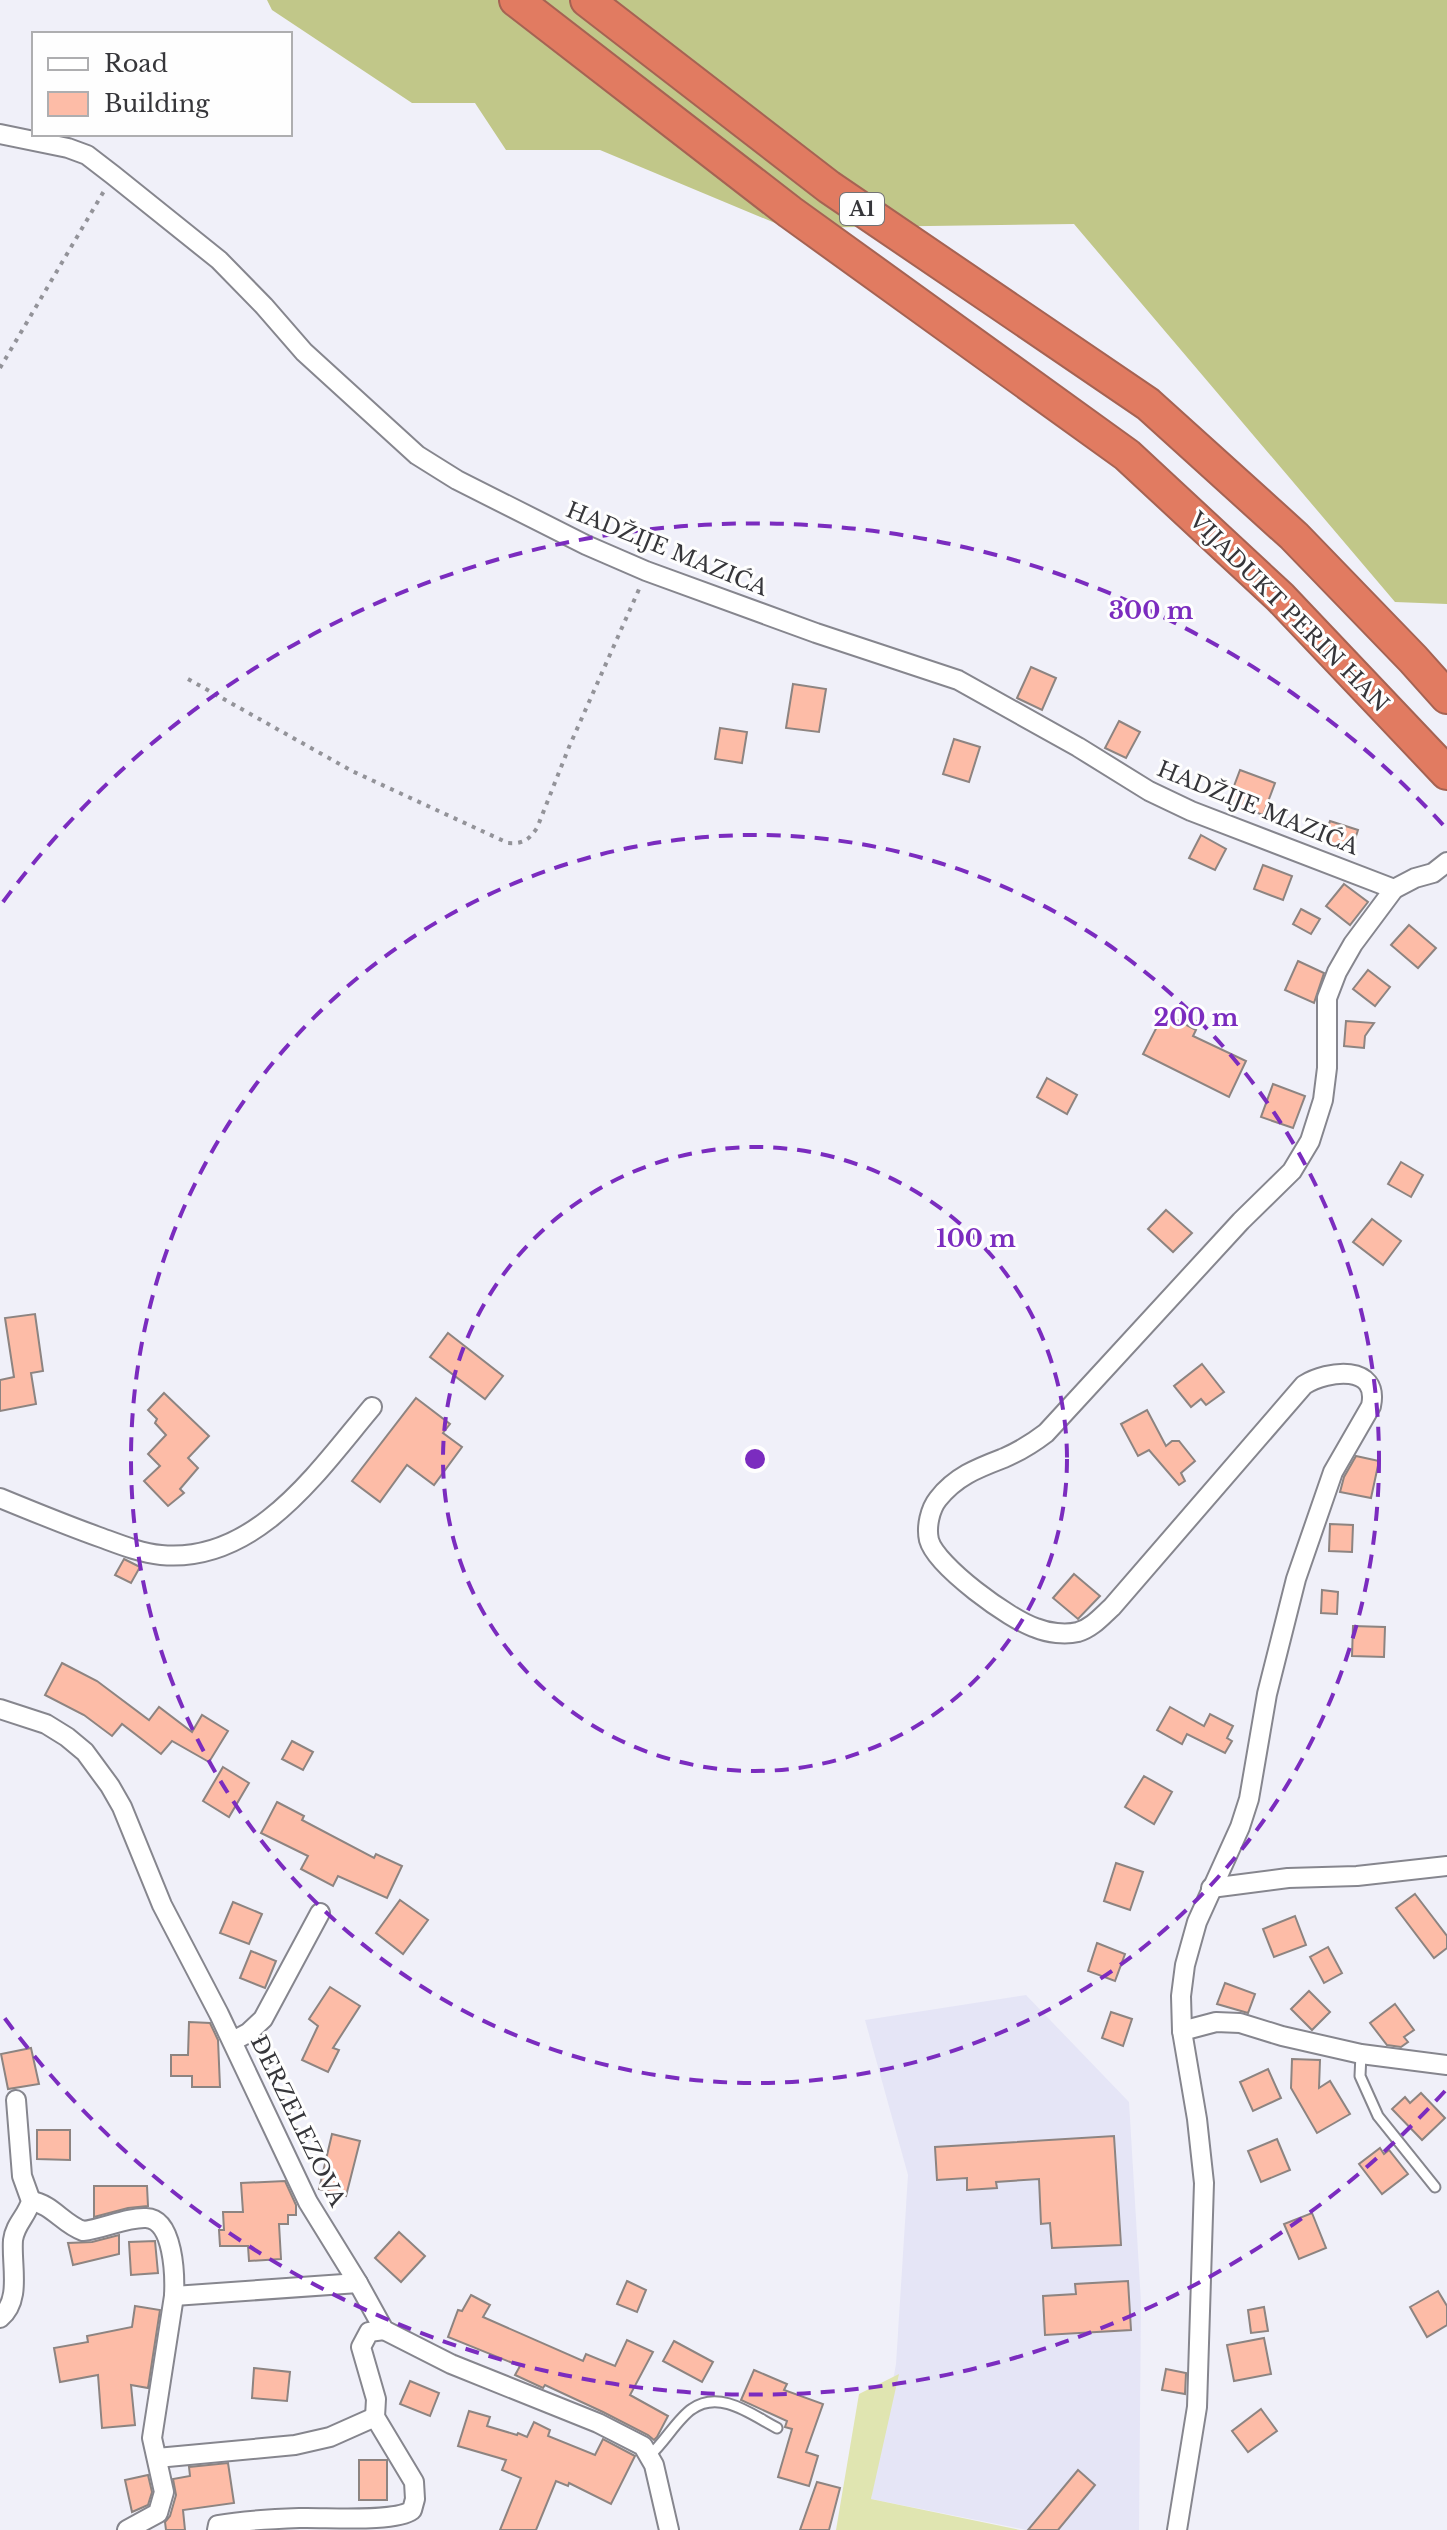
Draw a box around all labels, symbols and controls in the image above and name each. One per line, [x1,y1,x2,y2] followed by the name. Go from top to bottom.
[32,32,292,136] legend
[104,49,168,78] text: Road
[104,89,210,118] text: Building
[840,193,884,225] road number: A1
[562,495,773,602] street label: HADŽIJE MAZIĆA
[1183,506,1395,718] street label: VIJADUKT PERIN HAN
[1109,596,1194,625] text: 300 m
[1153,754,1364,861] street label: HADŽIJE MAZIĆA
[1154,1003,1239,1032] text: 200 m
[936,1224,1016,1253] text: 100 m
[741,1445,769,1473] centre of rings
[245,2031,352,2212] street label: ĐERZELEZOVA

